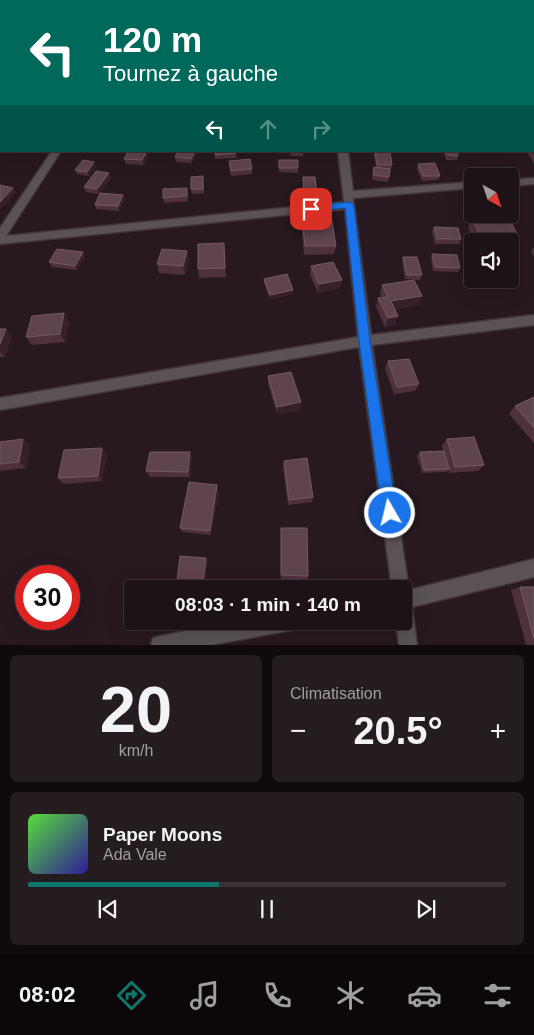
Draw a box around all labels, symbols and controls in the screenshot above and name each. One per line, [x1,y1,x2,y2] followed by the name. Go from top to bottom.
[20,20,85,85] icon: left
[103,20,202,59] text: 120 m
[103,61,278,86] text: Tournez à gauche
[201,115,229,143] icon: left
[254,115,282,143] icon: ahead
[307,115,335,143] icon: right
[464,168,519,222] north arrow
[464,168,519,288] map controls
[290,188,332,230] pin
[297,195,325,223] icon: arrive
[464,233,519,288] button: sound
[363,486,415,538] position arrow
[15,565,80,630] speed limit sign: 30
[175,594,361,615] text: 08:03 · 1 min · 140 m
[100,673,172,746] text: 20
[290,685,382,702] text: Climatisation
[353,710,443,752] text: 20.5°
[290,715,306,746] text: −
[490,715,506,746] text: +
[119,742,153,759] text: km/h
[103,824,222,845] text: Paper Moons
[103,846,167,863] text: Ada Vale
[94,895,122,923] icon: previous
[253,895,281,923] icon: pause
[412,895,440,923] icon: next
[114,978,149,1013] icon: directions
[187,978,222,1013] icon: music
[260,978,295,1013] icon: phone
[333,978,368,1013] icon: climate
[407,978,442,1013] icon: car
[480,978,515,1013] icon: filters
[19,982,75,1007] text: 08:02

